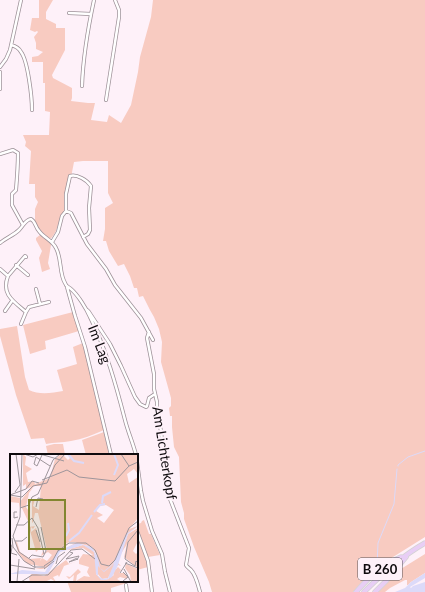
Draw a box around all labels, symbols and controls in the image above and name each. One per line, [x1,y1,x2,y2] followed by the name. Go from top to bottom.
[85,322,115,366] street label: Im Lag
[149,405,181,501] street label: Am Lichterkopf
[10,454,138,582] inset map
[358,558,402,580] road number: B 260

